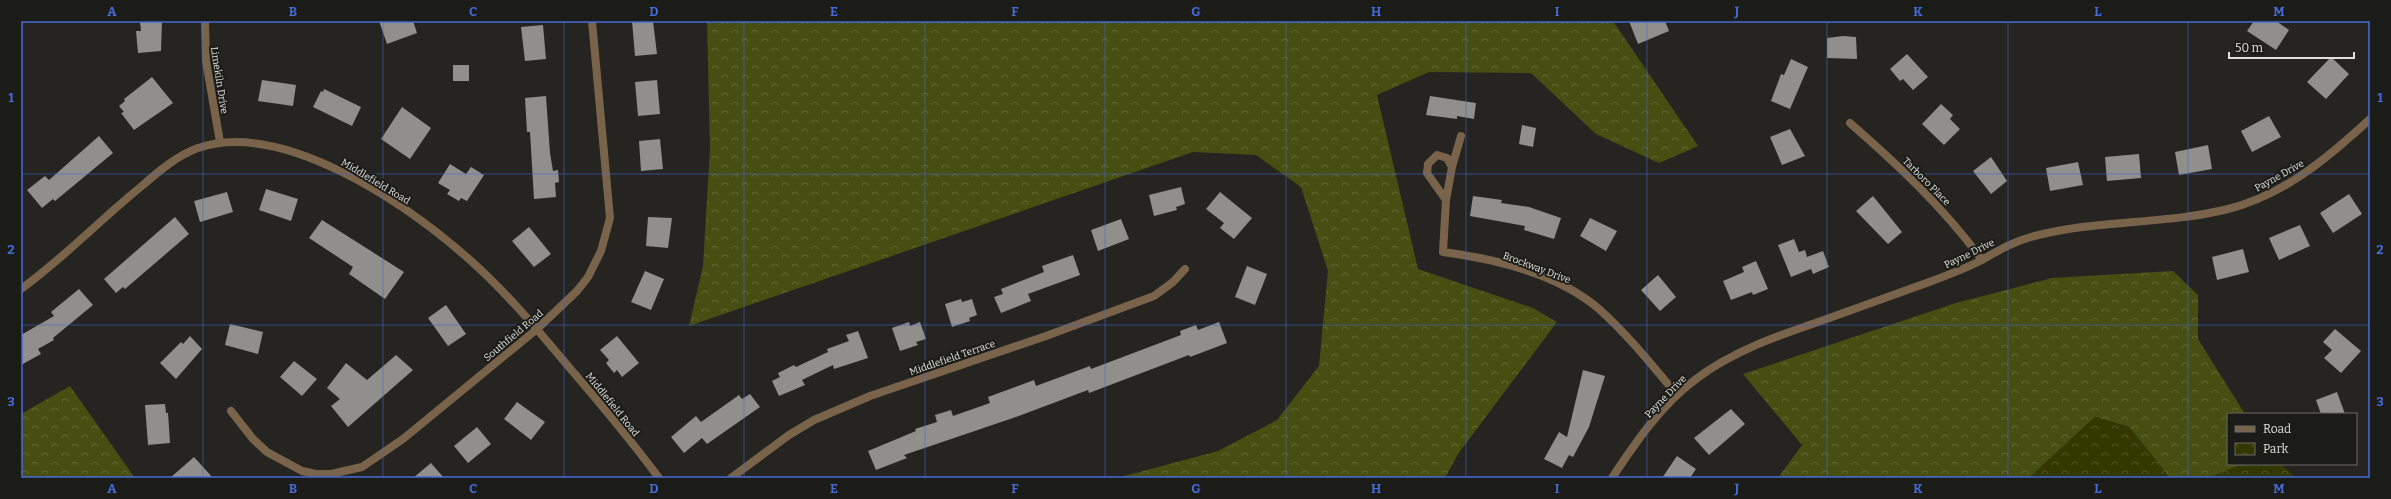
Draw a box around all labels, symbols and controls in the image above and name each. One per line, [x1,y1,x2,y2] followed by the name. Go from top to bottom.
[107,4,117,19] text: A
[289,4,297,19] text: B
[469,4,477,19] text: C
[649,4,659,19] text: D
[830,4,838,19] text: E
[1011,4,1019,19] text: F
[1191,4,1201,19] text: G
[1371,4,1381,19] text: H
[1555,4,1560,19] text: I
[1734,4,1740,19] text: J
[1913,4,1923,19] text: K
[2094,4,2102,19] text: L
[2273,4,2285,19] text: M
[2229,34,2354,60] scale bar
[2235,41,2264,55] text: 50 m
[208,46,230,115] street label: Limekiln Drive
[8,90,14,105] text: 1
[2377,90,2383,105] text: 1
[1900,155,1953,208] street label: Tarboro Place
[339,157,412,207] street label: Middlefield Road
[2253,157,2306,194] street label: Payne Drive
[1942,237,1997,271] street label: Payne Drive
[7,242,15,257] text: 2
[2376,242,2384,257] text: 2
[1501,250,1572,286] street label: Brockway Drive
[481,307,546,364] street label: Southfield Road
[908,338,997,378] street label: Middlefield Terrace
[583,370,642,439] street label: Middlefield Road
[1642,373,1689,420] street label: Payne Drive
[7,394,15,409] text: 3
[2376,394,2384,409] text: 3
[2227,413,2357,465] legend
[2263,422,2291,436] text: Road
[2263,442,2289,456] text: Park
[107,481,117,496] text: A
[289,481,297,496] text: B
[469,481,477,496] text: C
[649,481,659,496] text: D
[830,481,838,496] text: E
[1011,481,1019,496] text: F
[1191,481,1201,496] text: G
[1371,481,1381,496] text: H
[1555,481,1560,496] text: I
[1734,481,1740,496] text: J
[1913,481,1923,496] text: K
[2094,481,2102,496] text: L
[2273,481,2285,496] text: M

